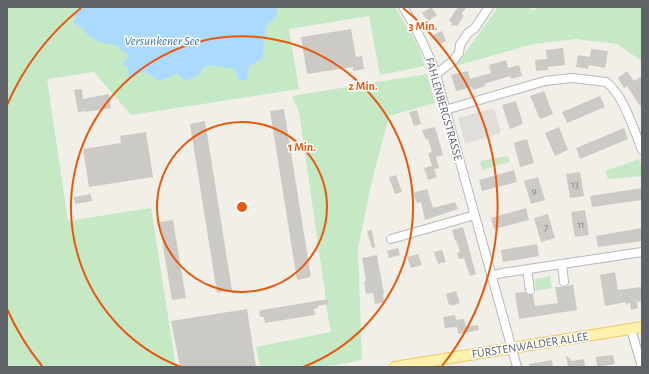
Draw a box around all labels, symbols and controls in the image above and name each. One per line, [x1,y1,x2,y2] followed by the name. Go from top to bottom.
[409,20,438,32] text: 3 Min.
[124,35,200,48] water label: Versunkener See
[423,56,465,162] street label: FAHLENBERGSTRASSE
[348,80,378,92] text: 2 Min.
[288,141,316,153] text: 1 Min.
[571,180,579,190] house number: 13
[532,186,537,196] house number: 9
[235,200,249,214] centre of rings
[578,220,584,230] house number: 11
[544,223,548,233] house number: 7
[471,329,589,360] street label: FÜRSTENWALDER ALLEE

